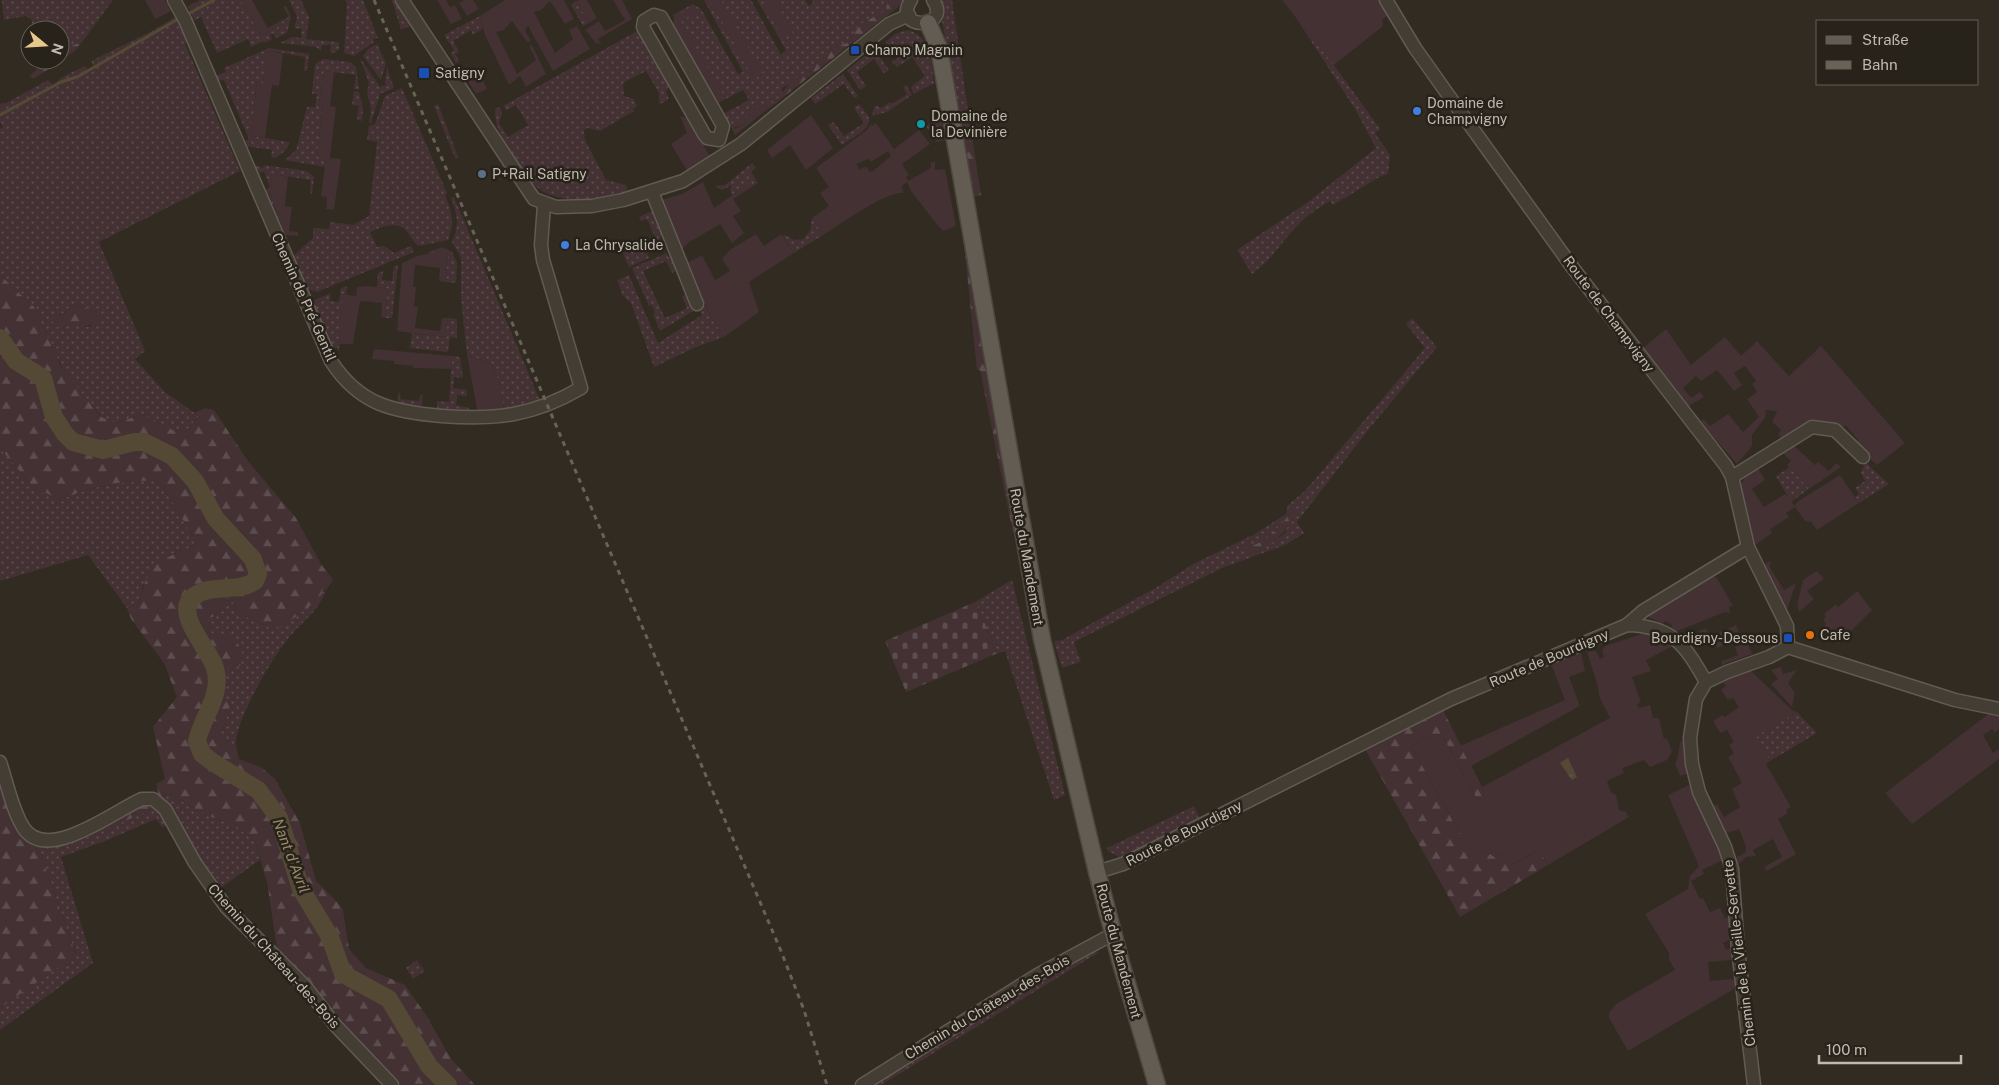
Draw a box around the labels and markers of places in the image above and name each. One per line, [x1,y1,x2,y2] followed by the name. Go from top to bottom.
[865,42,963,58] place label: Champ Magnin
[849,44,861,56] marker: Champ Magnin
[435,65,485,81] place label: Satigny
[417,66,431,80] marker: Satigny
[1427,95,1508,127] place label: Domaine de Champvigny
[1411,105,1423,117] marker: Domaine de Champvigny
[931,108,1007,140] place label: Domaine de la Devinière
[915,118,927,130] marker: Domaine de la Devinière
[492,166,587,182] place label: P+Rail Satigny
[476,168,488,180] marker: P+Rail Satigny
[575,237,664,253] place label: La Chrysalide
[559,239,571,251] marker: La Chrysalide
[1820,627,1851,643] place label: Cafe
[1804,629,1816,641] marker: Cafe
[1651,630,1778,646] place label: Bourdigny-Dessous
[1782,632,1794,644] marker: Bourdigny-Dessous

